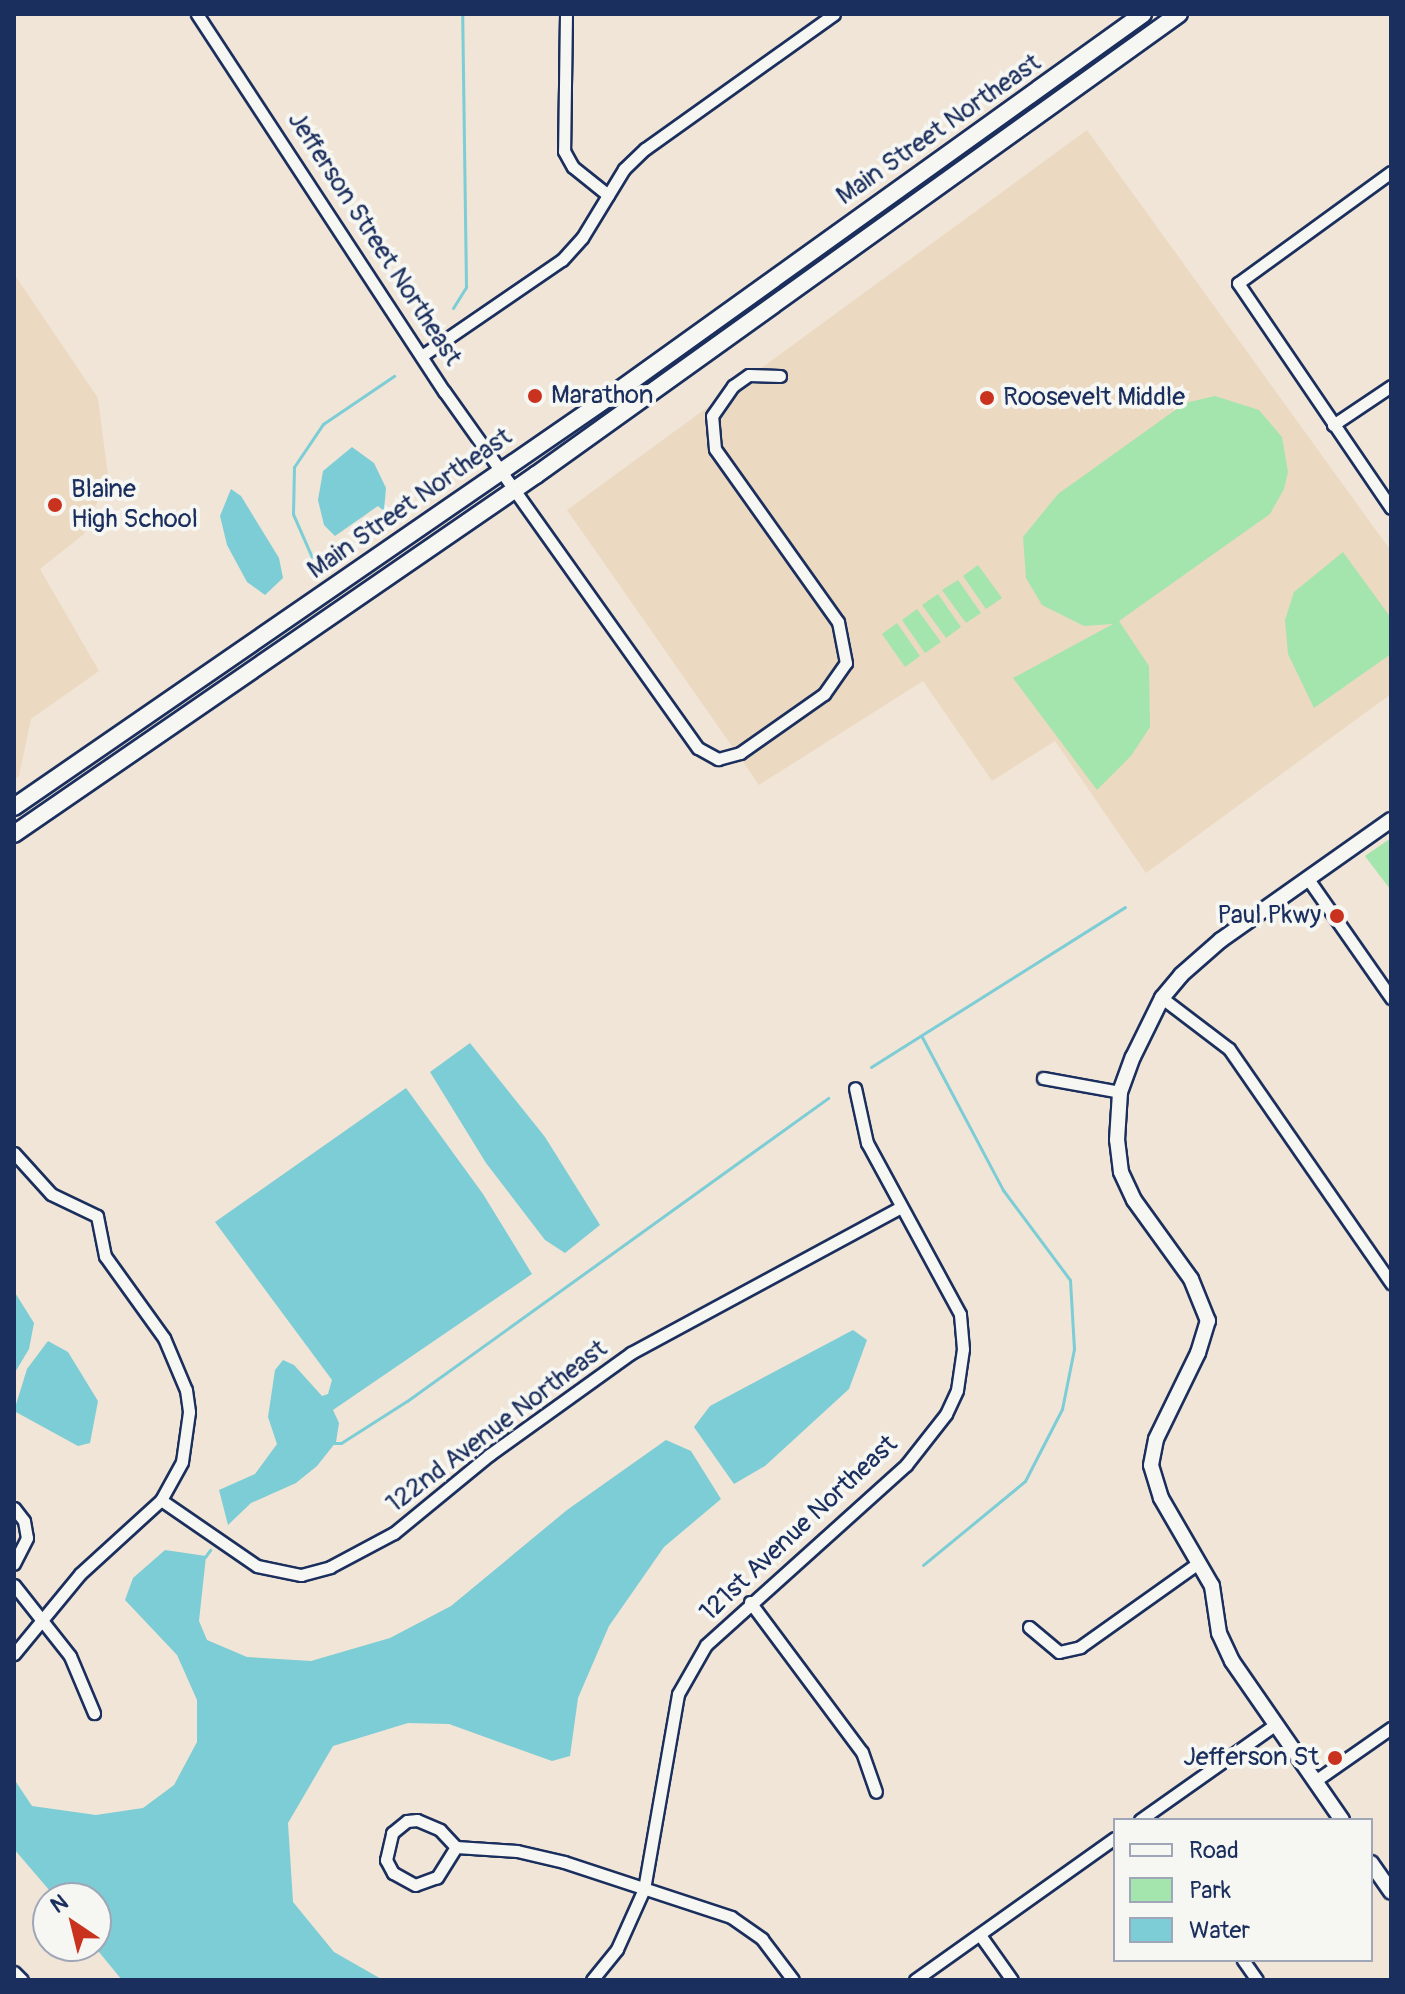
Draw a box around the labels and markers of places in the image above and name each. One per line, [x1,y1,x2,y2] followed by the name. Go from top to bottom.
[551,380,653,412] place label: Marathon
[1003,382,1185,414] place label: Roosevelt Middle
[526,387,544,405] marker: Marathon
[978,389,996,407] marker: Roosevelt Middle
[71,474,198,536] place label: Blaine High School
[46,496,64,514] marker: Blaine High School
[1217,900,1321,932] place label: Paul Pkwy
[1328,907,1346,925] marker: Paul Pkwy
[1183,1742,1319,1774] place label: Jefferson St
[1326,1749,1344,1767] marker: Jefferson St

